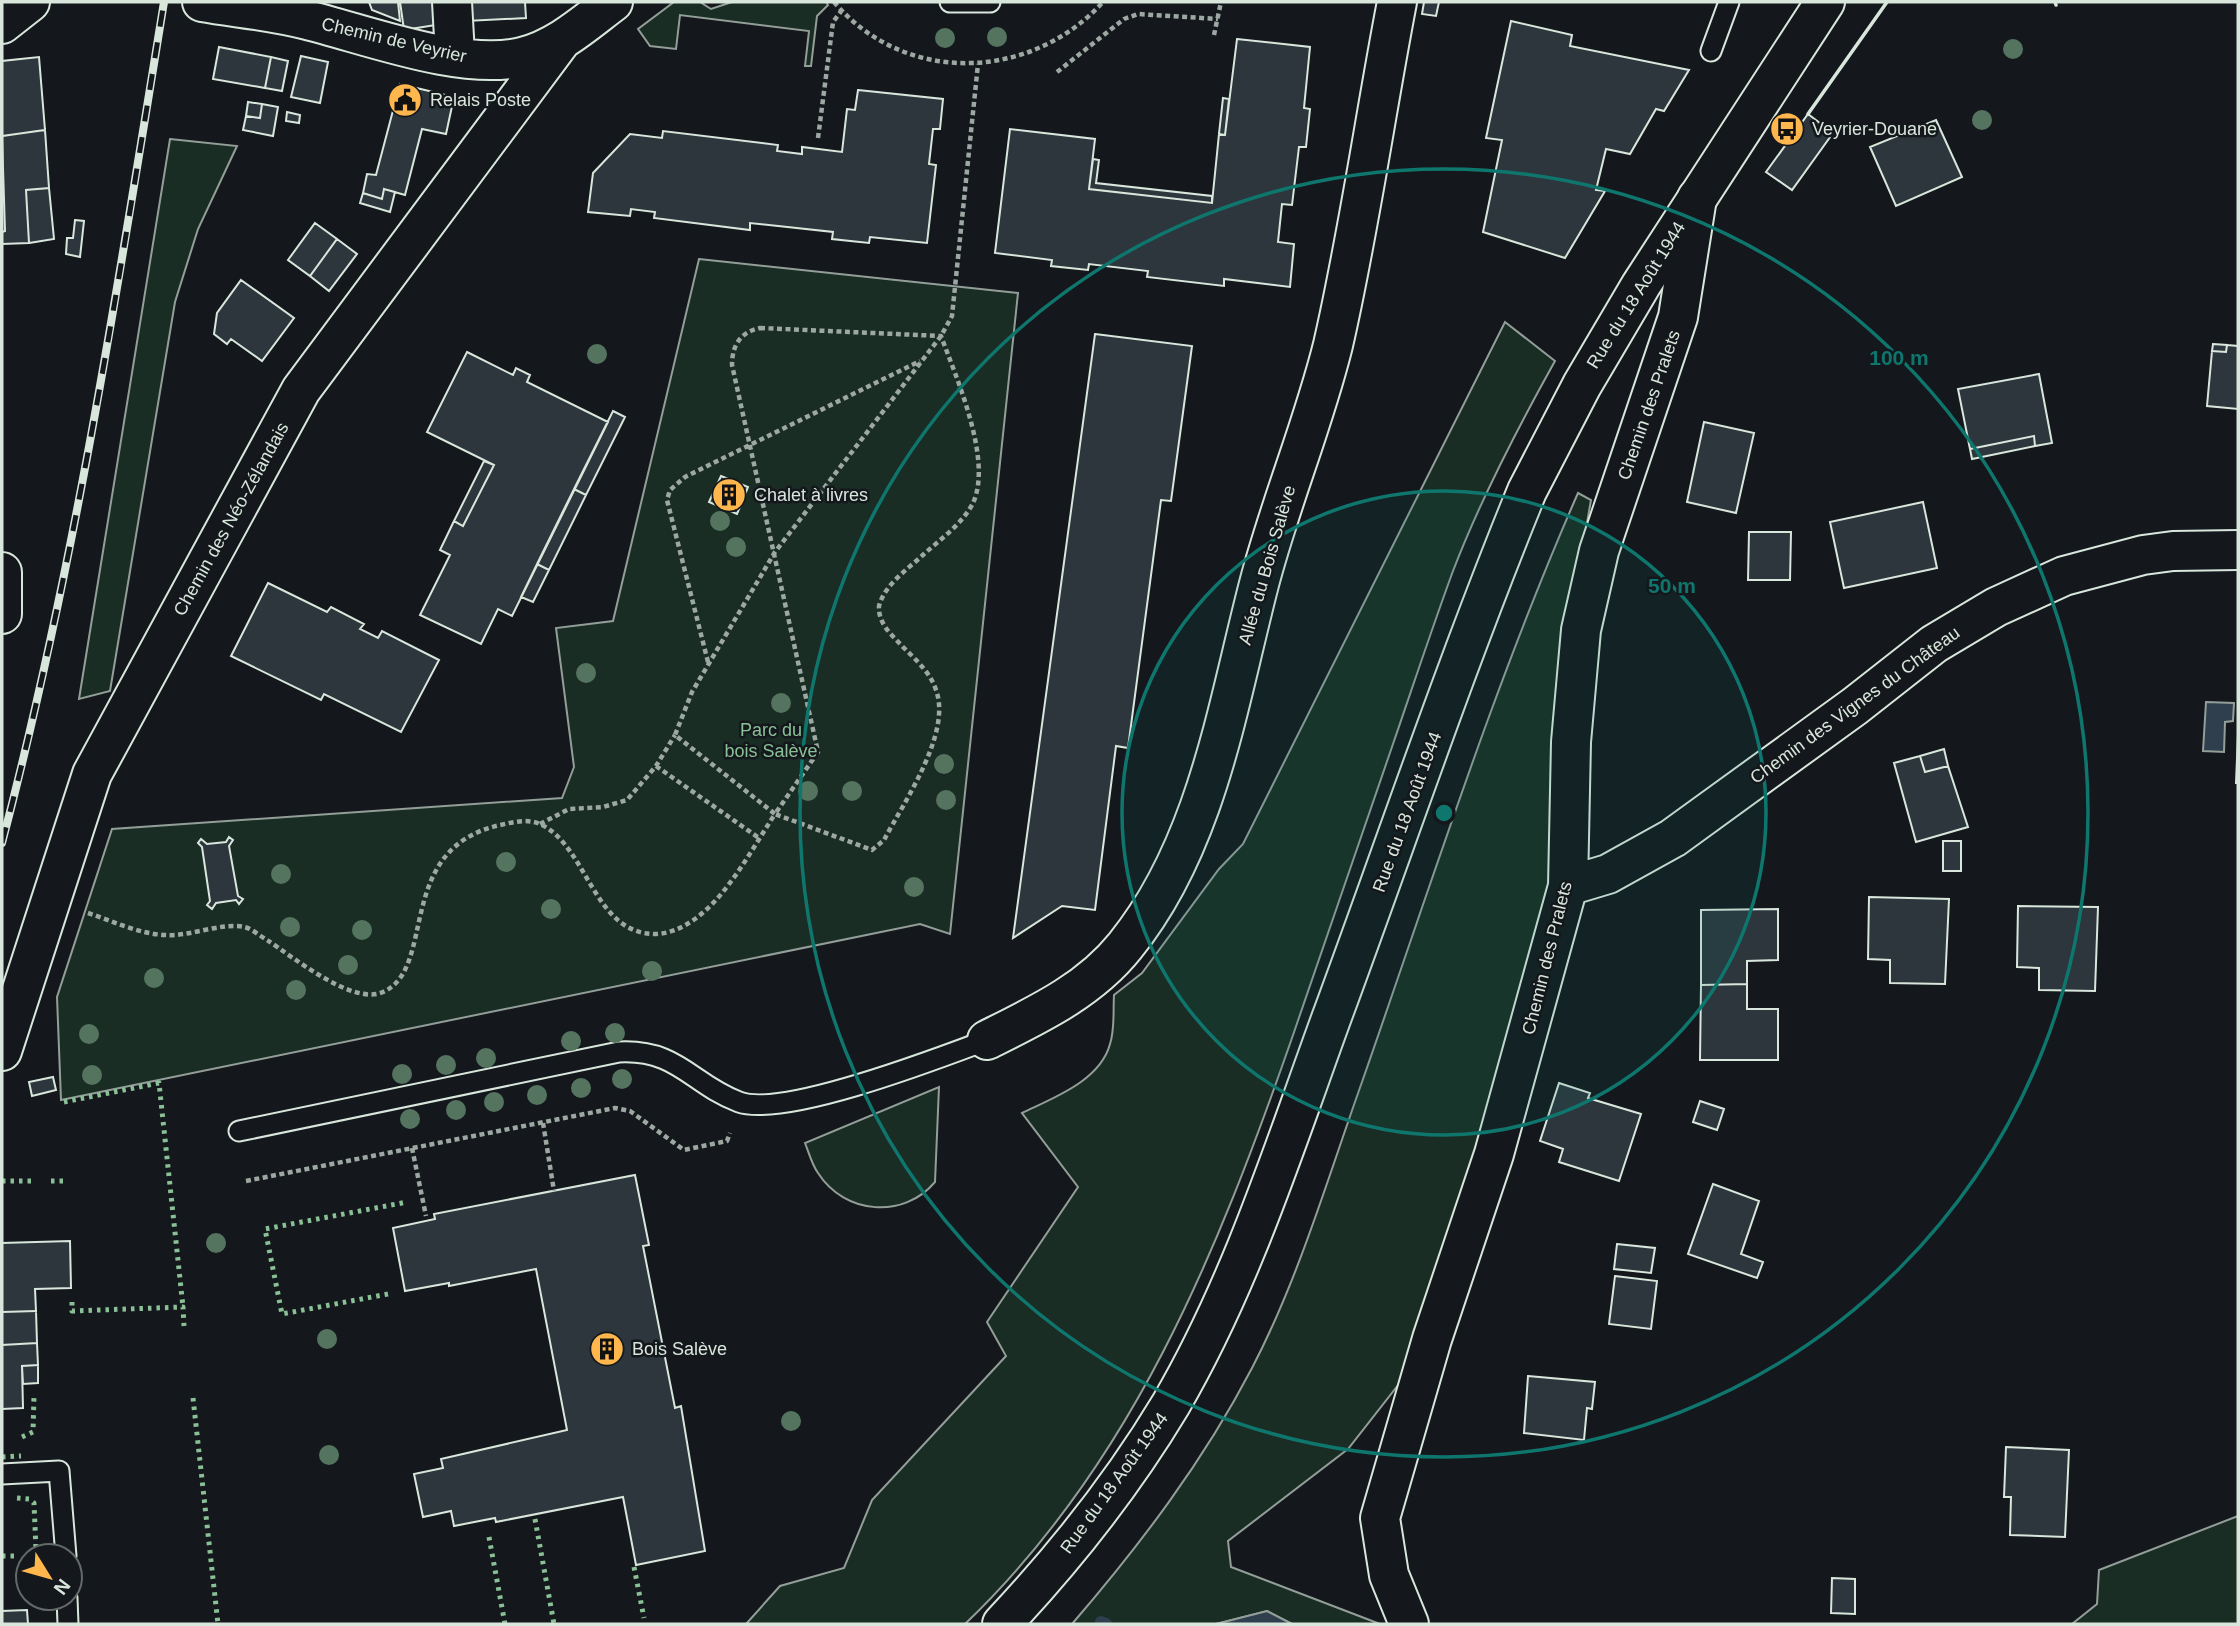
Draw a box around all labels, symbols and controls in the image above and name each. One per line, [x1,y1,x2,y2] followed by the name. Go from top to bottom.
[320,14,468,66] street label: Chemin de Veyrier
[386,81,424,119] public building icon: Relais Poste
[430,90,531,110] place label: Relais Poste
[1768,110,1806,148] bus stop icon: Veyrier-Douane
[1812,119,1937,139] place label: Veyrier-Douane
[1583,218,1689,372] street label: Rue du 18 Août 1944
[1614,327,1684,483] street label: Chemin des Pralets
[1869,346,1929,369] text: 100 m
[169,419,293,619] street label: Chemin des Néo-Zélandais
[710,476,748,514] building icon: Chalet à livres
[1235,483,1299,647] street label: Allée du Bois Salève
[754,485,868,505] place label: Chalet à livres
[1648,574,1696,597] text: 50 m
[1746,622,1964,788] street label: Chemin des Vignes du Château
[724,720,818,761] park label: Parc du bois Salève
[1369,729,1445,895] street label: Rue du 18 Août 1944
[1432,801,1456,825] centre of rings
[1518,879,1576,1037] street label: Chemin des Pralets
[588,1330,626,1368] building icon: Bois Salève
[632,1339,727,1359] place label: Bois Salève
[1056,1409,1172,1557] street label: Rue du 18 Août 1944
[14,1542,84,1612] north arrow
[50,1575,75,1599] text: N

